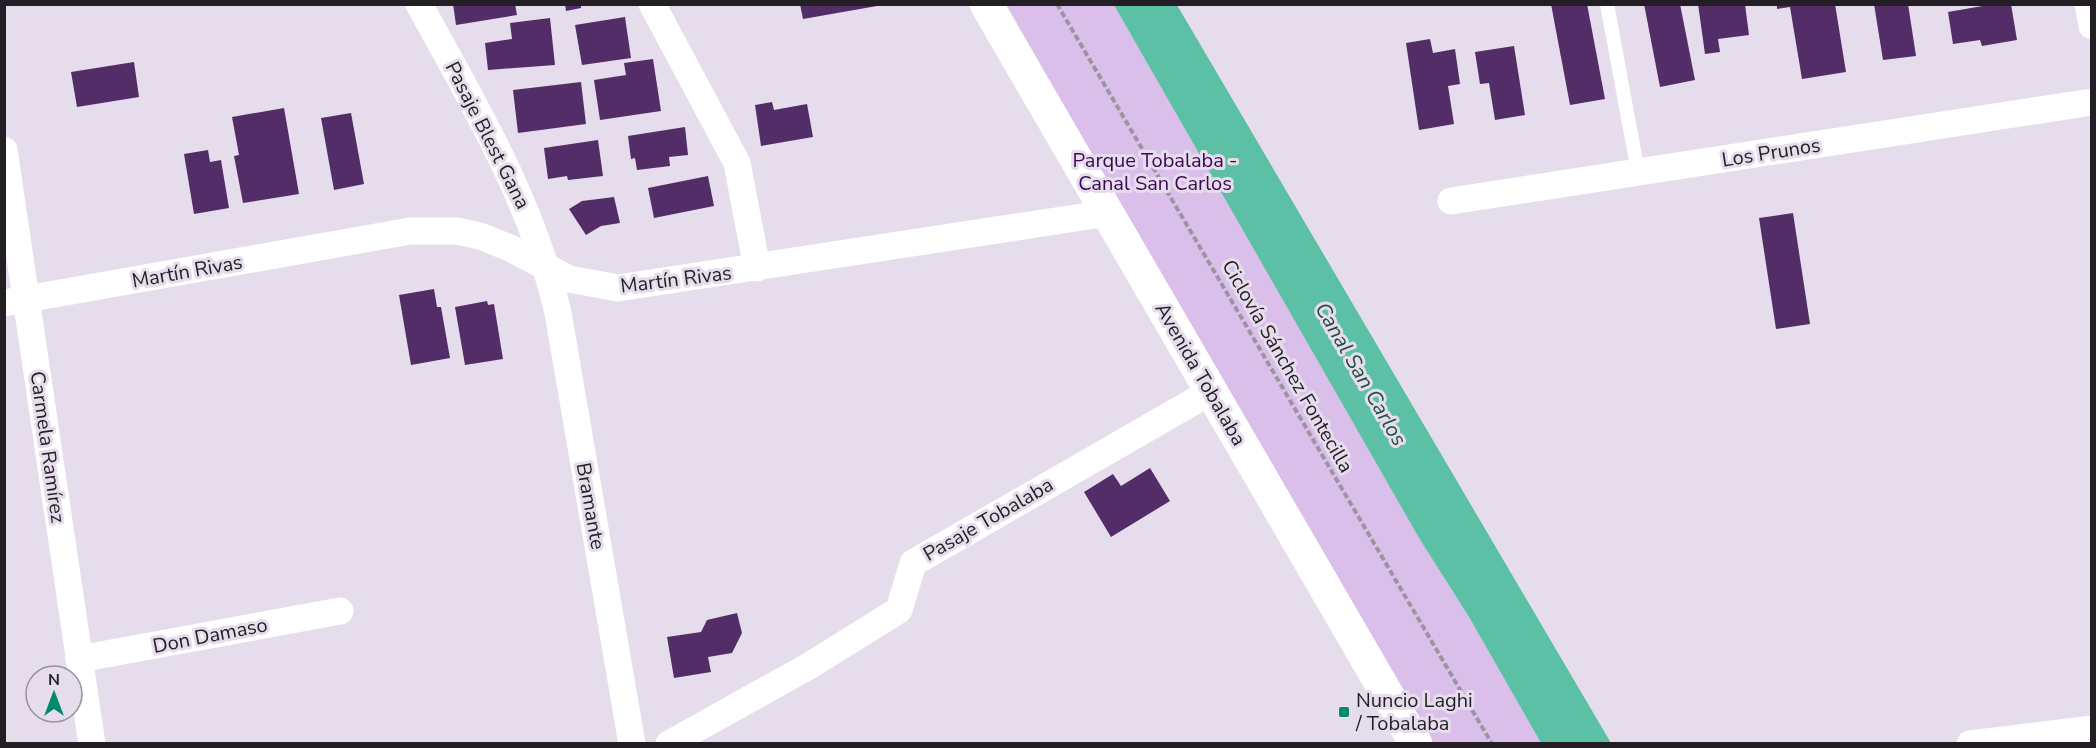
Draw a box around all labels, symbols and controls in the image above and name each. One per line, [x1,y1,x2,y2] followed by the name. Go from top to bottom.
[439,57,536,214] street label: Pasaje Blest Gana
[1720,131,1822,174] street label: Los Prunos
[1073,147,1237,197] park label: Parque Tobalaba - Canal San Carlos
[130,248,245,295] street label: Martín Rivas
[1215,255,1360,478] street label: Ciclovía Sánchez Fontecilla
[619,259,733,300] street label: Martín Rivas
[1309,297,1413,451] water label: Canal San Carlos
[1149,298,1252,451] street label: Avenida Tobalaba
[23,369,72,525] street label: Carmela Ramírez
[570,461,611,552] street label: Bramante
[918,471,1058,568] street label: Pasaje Tobalaba
[150,611,270,660] street label: Don Damaso
[24,664,84,724] north arrow
[48,669,60,691] text: N
[1355,687,1473,737] place label: Nuncio Laghi / Tobalaba
[1337,705,1351,719] marker: Nuncio Laghi / Tobalaba

